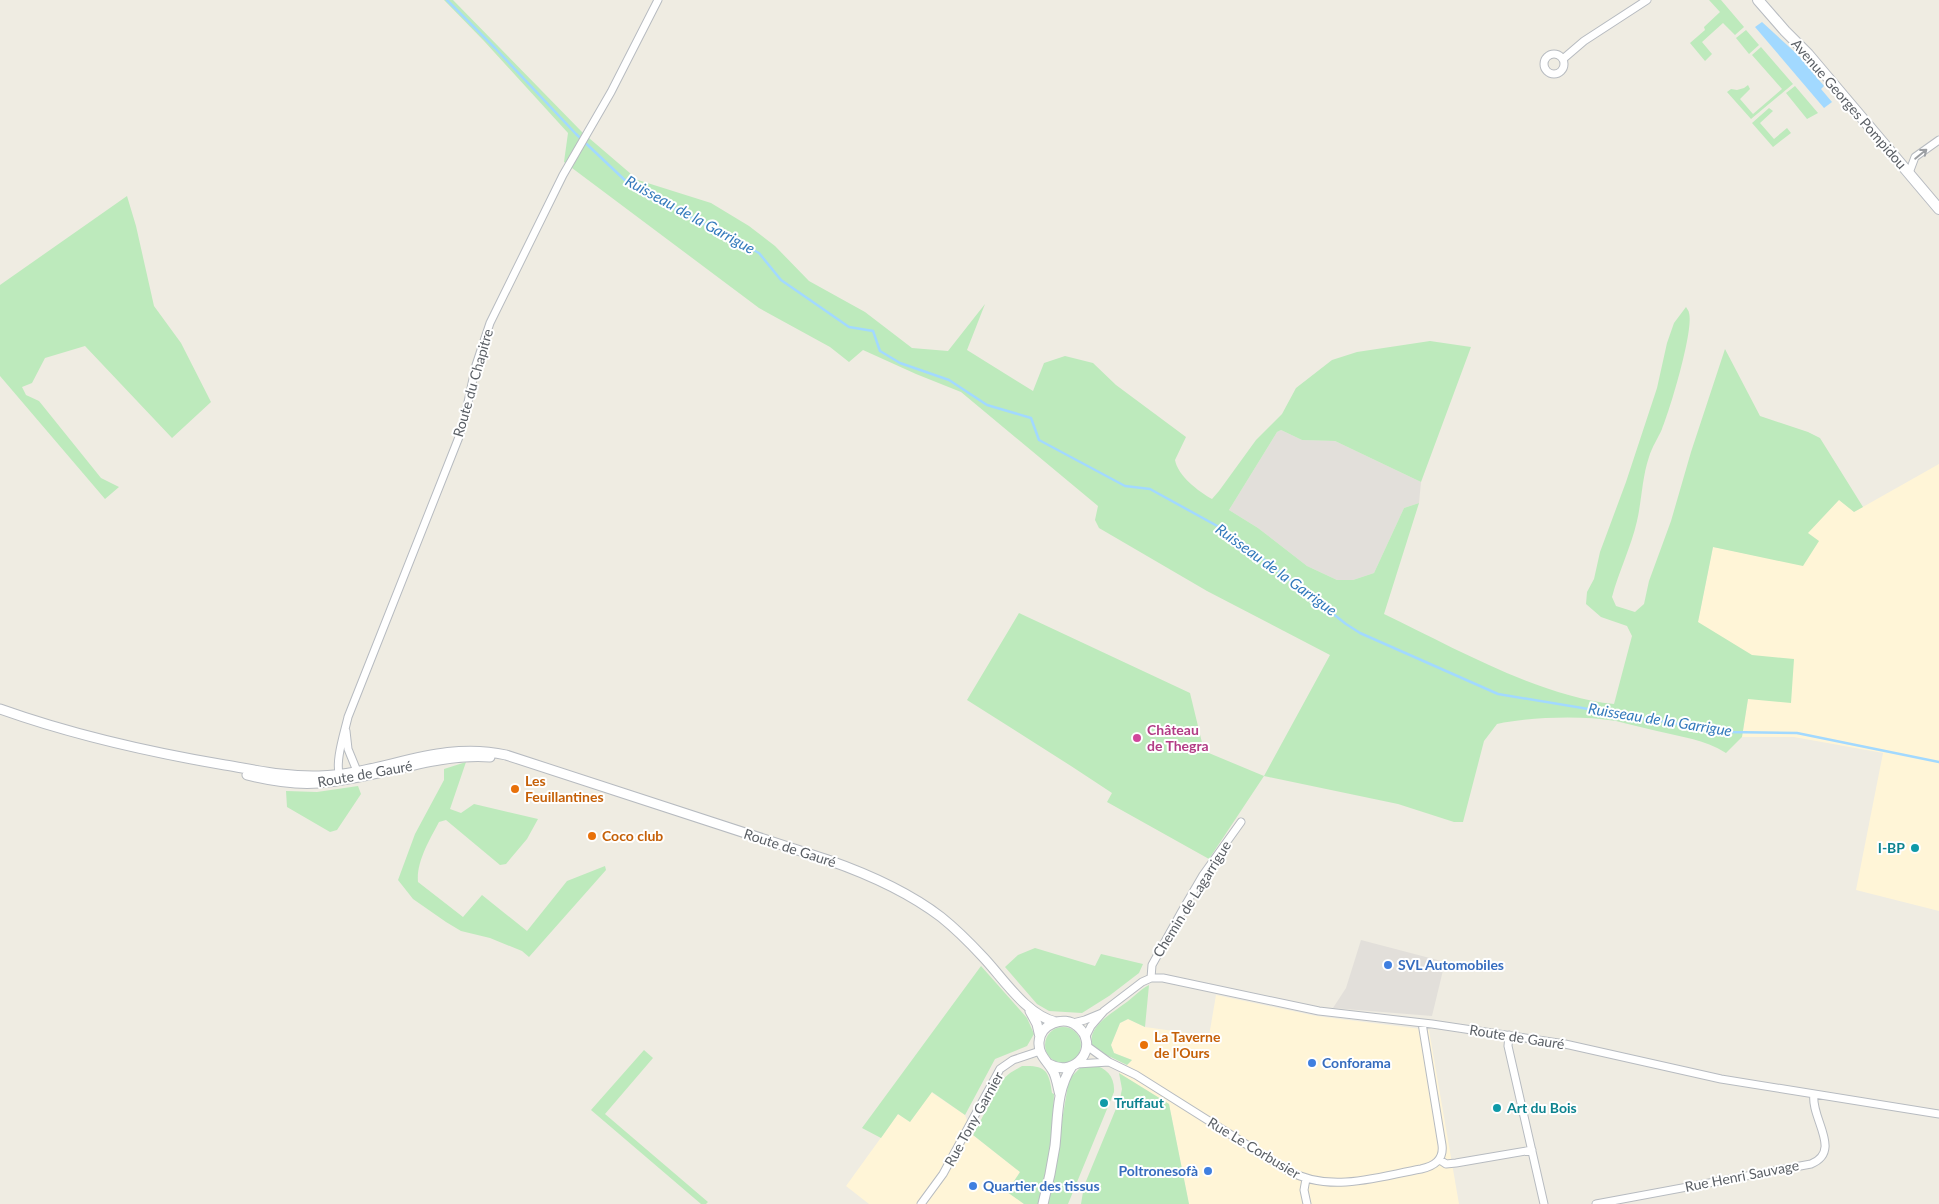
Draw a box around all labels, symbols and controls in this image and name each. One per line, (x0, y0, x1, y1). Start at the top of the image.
street label: Avenue Georges Pompidou (1788, 35, 1911, 172)
one-way arrow (1914, 149, 1927, 160)
water label: Ruisseau de la Garrigue (623, 171, 758, 257)
street label: Route du Chapitre (449, 327, 496, 439)
water label: Ruisseau de la Garrigue (1213, 519, 1341, 619)
water label: Ruisseau de la Garrigue (1587, 699, 1733, 739)
place label: Château de Thegra (1147, 721, 1209, 754)
marker: Château de Thegra (1131, 732, 1143, 744)
street label: Route de Gauré (316, 757, 414, 790)
place label: Les Feuillantines (525, 772, 604, 805)
marker: Les Feuillantines (509, 783, 521, 795)
street label: Route de Gauré (742, 825, 838, 870)
place label: Coco club (602, 827, 663, 844)
marker: Coco club (586, 830, 598, 842)
street label: Chemin de Lagarrigue (1149, 837, 1234, 960)
place label: I-BP (1878, 839, 1905, 856)
marker: I-BP (1909, 842, 1921, 854)
place label: SVL Automobiles (1398, 956, 1504, 973)
marker: SVL Automobiles (1382, 959, 1394, 971)
street label: Route de Gauré (1468, 1021, 1566, 1052)
place label: La Taverne de l'Ours (1154, 1028, 1221, 1061)
marker: La Taverne de l'Ours (1138, 1039, 1150, 1051)
place label: Conforama (1322, 1054, 1391, 1071)
marker: Conforama (1306, 1057, 1318, 1069)
street label: Rue Tony Garnier (941, 1069, 1007, 1169)
place label: Truffaut (1114, 1094, 1165, 1111)
marker: Truffaut (1098, 1097, 1110, 1109)
place label: Art du Bois (1506, 1099, 1577, 1116)
marker: Art du Bois (1491, 1102, 1503, 1114)
street label: Rue Le Corbusier (1205, 1113, 1304, 1182)
street label: Rue Henri Sauvage (1683, 1156, 1800, 1195)
place label: Poltronesofà (1118, 1162, 1198, 1179)
marker: Poltronesofà (1202, 1165, 1214, 1177)
place label: Quartier des tissus (983, 1177, 1100, 1194)
marker: Quartier des tissus (967, 1180, 979, 1192)

